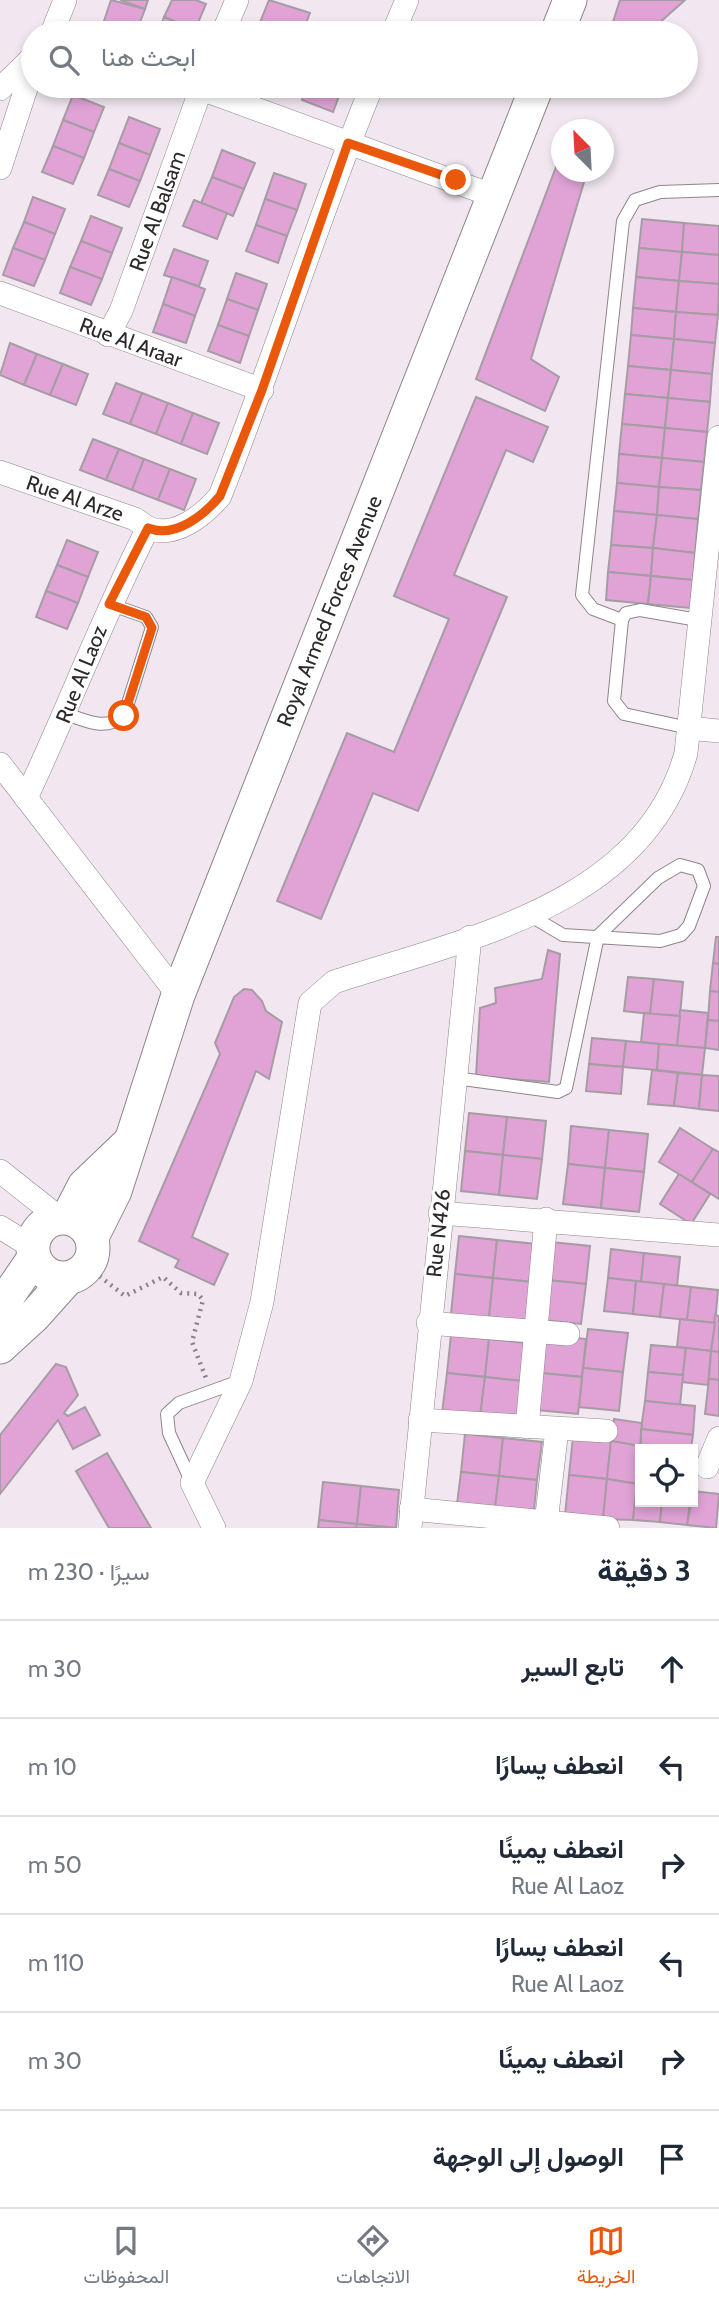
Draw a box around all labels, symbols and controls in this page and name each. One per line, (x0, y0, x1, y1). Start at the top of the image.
search box (21, 21, 698, 98)
icon: search (45, 41, 83, 79)
text: ابحث هنا (101, 41, 196, 73)
north arrow (551, 119, 614, 182)
street label: Rue Al Balsam (124, 147, 190, 275)
route end (440, 164, 471, 195)
street label: Rue Al Araar (76, 312, 186, 372)
street label: Rue Al Arze (23, 470, 127, 526)
street label: Royal Armed Forces Avenue (271, 492, 387, 730)
street label: Rue Al Laoz (50, 621, 112, 727)
route start (108, 700, 139, 731)
street label: Rue N426 (421, 1187, 455, 1278)
map controls (635, 1444, 698, 1507)
button: locate (635, 1444, 698, 1507)
text: 3 دقيقة (597, 1552, 691, 1589)
text: سيرًا · 230 m (28, 1558, 150, 1586)
icon: ahead (653, 1650, 691, 1688)
text: تابع السير (521, 1651, 624, 1683)
text: 30 m (28, 1655, 82, 1683)
icon: left (653, 1748, 691, 1786)
text: انعطف يسارًا (495, 1749, 624, 1781)
text: 10 m (28, 1753, 77, 1781)
text: انعطف يمينًا (498, 1833, 624, 1865)
icon: right (653, 1846, 691, 1884)
text: 50 m (28, 1851, 82, 1879)
text: Rue Al Laoz (511, 1872, 624, 1900)
text: انعطف يسارًا (495, 1931, 624, 1963)
icon: left (653, 1944, 691, 1982)
text: 110 m (28, 1949, 84, 1977)
text: Rue Al Laoz (511, 1970, 624, 1998)
icon: right (653, 2042, 691, 2080)
text: انعطف يمينًا (498, 2043, 624, 2075)
text: 30 m (28, 2047, 82, 2075)
icon: arrive (653, 2140, 691, 2178)
text: الوصول إلى الوجهة (433, 2141, 624, 2173)
tab: المحفوظات (84, 2222, 169, 2293)
tab: الاتجاهات (336, 2222, 410, 2293)
tab: الخريطة (577, 2222, 636, 2293)

